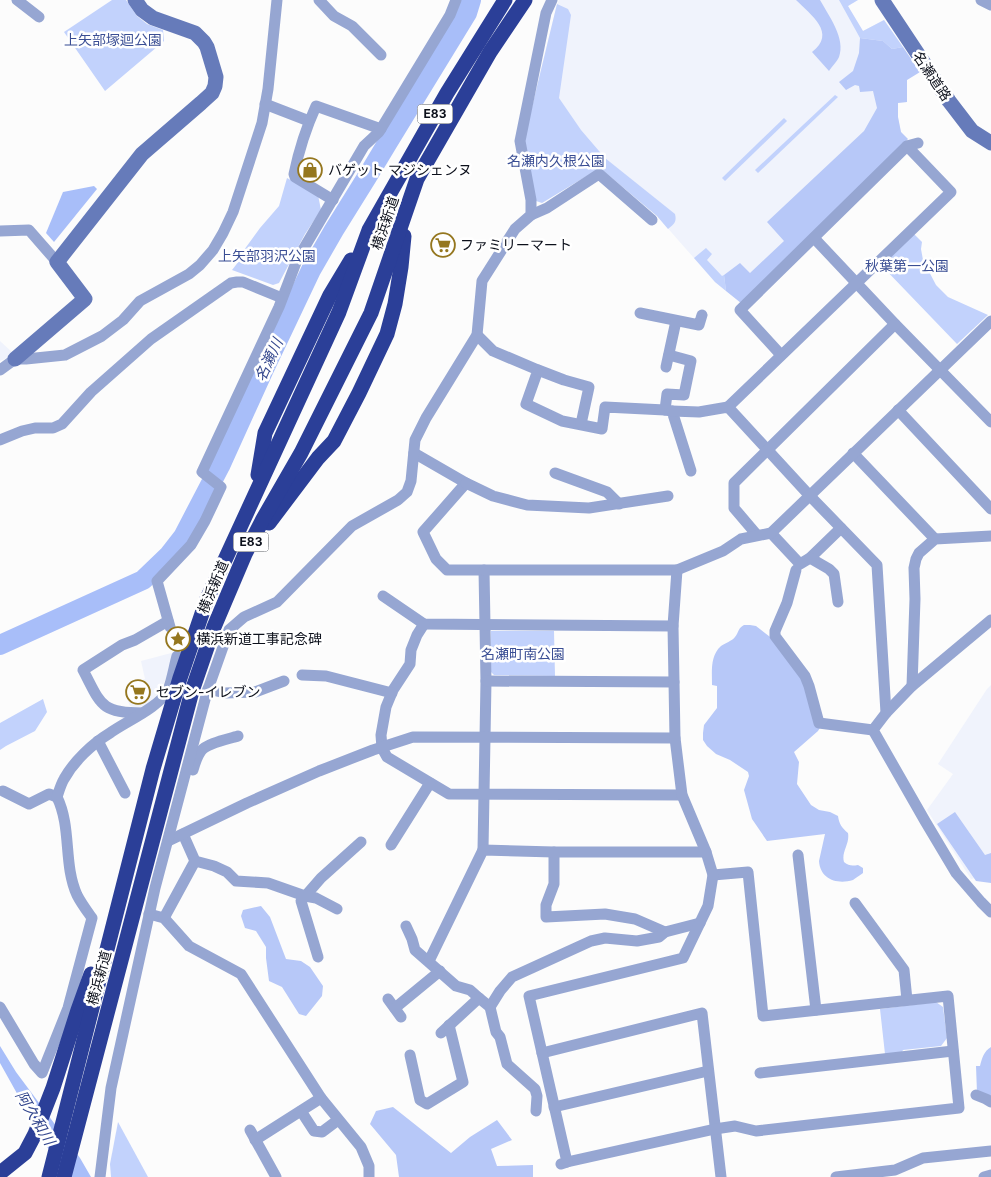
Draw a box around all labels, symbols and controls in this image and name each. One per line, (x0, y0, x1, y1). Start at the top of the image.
park label: 上矢部塚迴公園 (64, 31, 162, 48)
street label: 名瀬道路 (910, 48, 955, 104)
road number: E83 (418, 105, 452, 124)
park label: 名瀬内久根公園 (507, 152, 605, 169)
shop icon: バゲット マジシェンヌ (297, 157, 323, 183)
place label: バゲット マジシェンヌ (328, 161, 472, 178)
street label: 横浜新道 (367, 194, 402, 252)
supermarket icon: ファミリーマート (430, 232, 456, 258)
place label: ファミリーマート (460, 236, 572, 253)
park label: 上矢部羽沢公園 (218, 247, 316, 264)
park label: 秋葉第一公園 (865, 257, 949, 274)
water label: 名瀬川 (250, 334, 288, 384)
road number: E83 (234, 532, 268, 552)
street label: 横浜新道 (194, 558, 231, 616)
place icon: 横浜新道工事記念碑 (165, 626, 191, 652)
place label: 横浜新道工事記念碑 (196, 630, 322, 647)
park label: 名瀬町南公園 (481, 645, 565, 662)
supermarket icon: セブン-イレブン (125, 679, 151, 705)
place label: セブン-イレブン (156, 683, 260, 700)
street label: 横浜新道 (83, 949, 114, 1007)
water label: 阿久和川 (12, 1087, 60, 1150)

